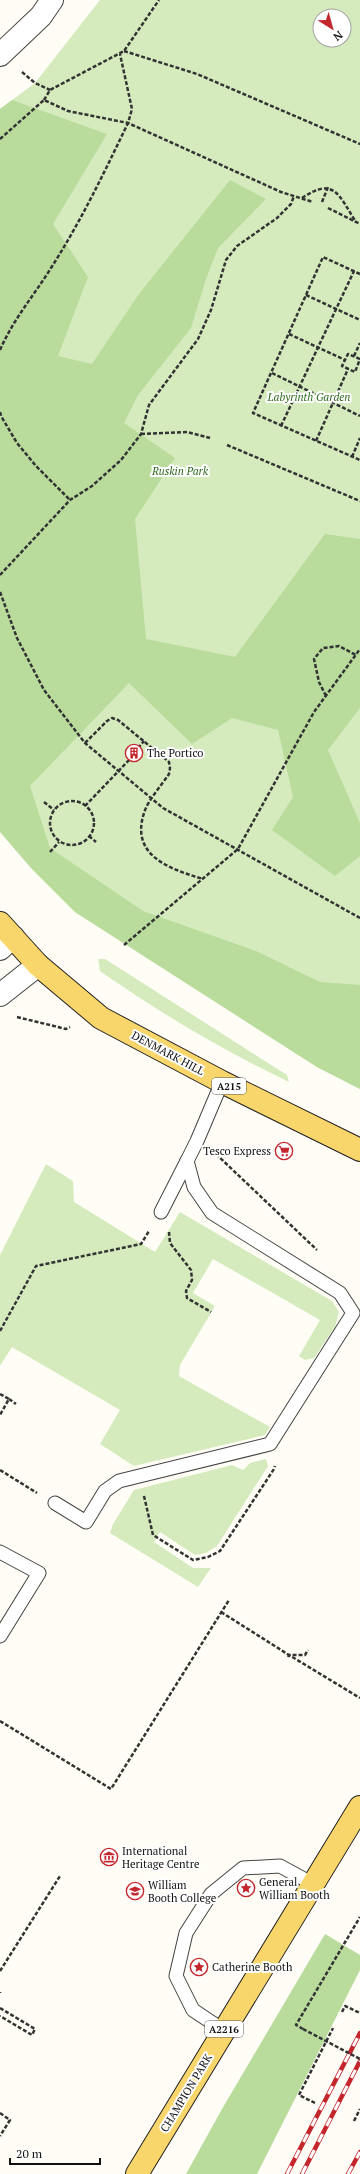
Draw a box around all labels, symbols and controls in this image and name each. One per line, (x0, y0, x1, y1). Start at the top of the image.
north arrow (312, 8, 352, 48)
text: N (330, 28, 346, 44)
park label: Labyrinth Garden (267, 390, 350, 404)
park label: Ruskin Park (151, 464, 209, 478)
building icon: The Portico (124, 743, 144, 763)
place label: The Portico (147, 746, 203, 760)
street label: DENMARK HILL (129, 1028, 207, 1078)
road number: A215 (212, 1078, 246, 1094)
supermarket icon: Tesco Express (274, 1141, 294, 1161)
place label: Tesco Express (203, 1144, 271, 1158)
place label: International Heritage Centre (122, 1844, 200, 1871)
museum icon: International Heritage Centre (99, 1847, 119, 1867)
place label: General William Booth (259, 1875, 330, 1902)
place label: William Booth College (148, 1878, 217, 1905)
place icon: General William Booth (236, 1878, 256, 1898)
school or university icon: William Booth College (125, 1881, 145, 1901)
place icon: Catherine Booth (189, 1957, 209, 1977)
place label: Catherine Booth (212, 1960, 293, 1974)
road number: A2216 (205, 2021, 243, 2037)
street label: CHAMPION PARK (157, 2051, 215, 2135)
scale bar (10, 2140, 100, 2166)
text: 20 m (16, 2146, 43, 2161)

